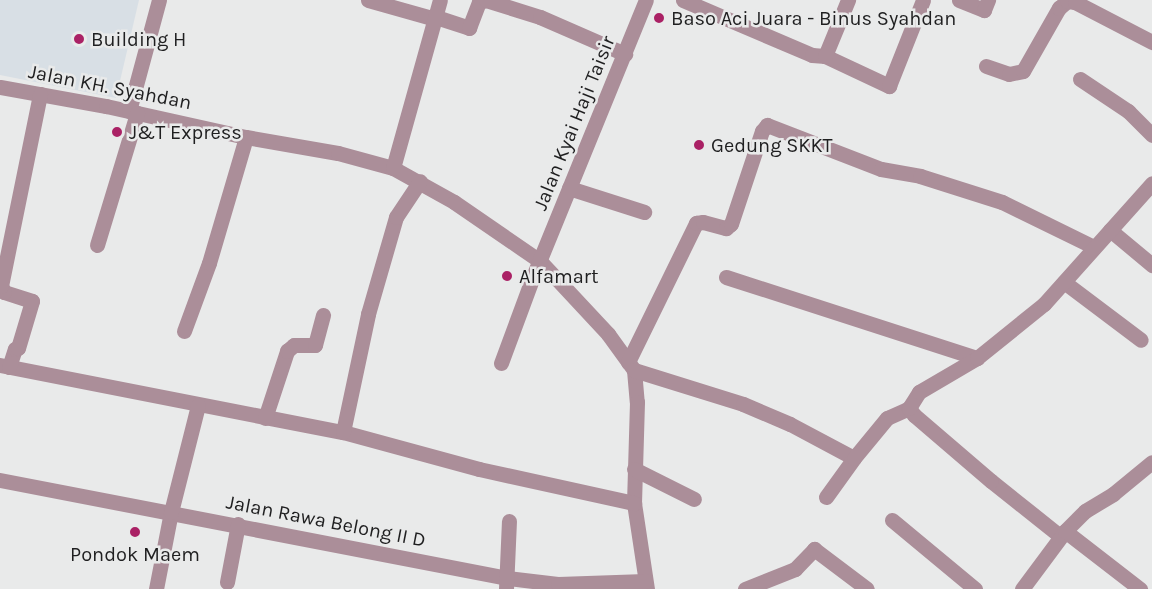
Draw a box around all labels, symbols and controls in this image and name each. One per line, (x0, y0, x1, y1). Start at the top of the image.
place label: Baso Aci Juara - Binus Syahdan (671, 6, 956, 30)
marker: Baso Aci Juara - Binus Syahdan (652, 11, 666, 25)
place label: Building H (91, 27, 186, 51)
marker: Building H (72, 32, 86, 46)
street label: Jalan Kyai Haji Taisir (528, 32, 620, 214)
street label: Jalan KH. Syahdan (26, 59, 194, 115)
place label: J&T Express (129, 120, 242, 144)
marker: J&T Express (110, 125, 124, 139)
place label: Gedung SKKT (711, 133, 833, 157)
marker: Gedung SKKT (692, 138, 706, 152)
place label: Alfamart (519, 264, 598, 288)
marker: Alfamart (500, 269, 514, 283)
street label: Jalan Rawa Belong II D (224, 490, 428, 552)
marker: Pondok Maem (128, 525, 142, 539)
place label: Pondok Maem (70, 542, 200, 566)

